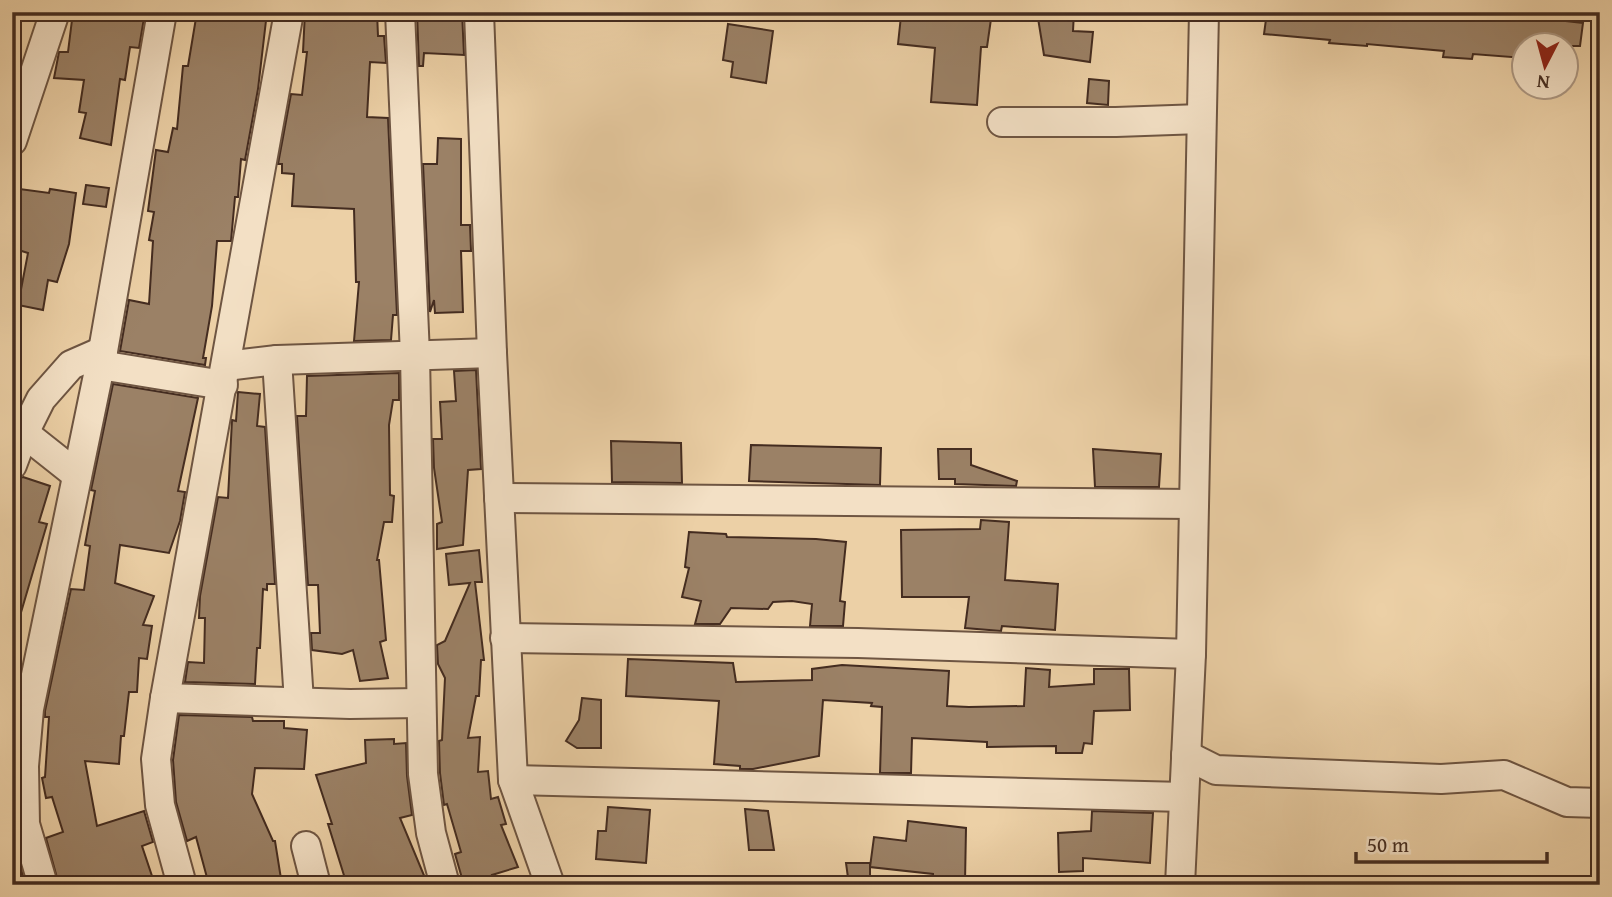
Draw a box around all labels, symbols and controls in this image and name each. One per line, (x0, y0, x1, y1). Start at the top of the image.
north arrow (1510, 32, 1580, 102)
text: N (1535, 68, 1551, 97)
scale bar (1356, 820, 1547, 864)
text: 50 m (1367, 829, 1409, 860)

